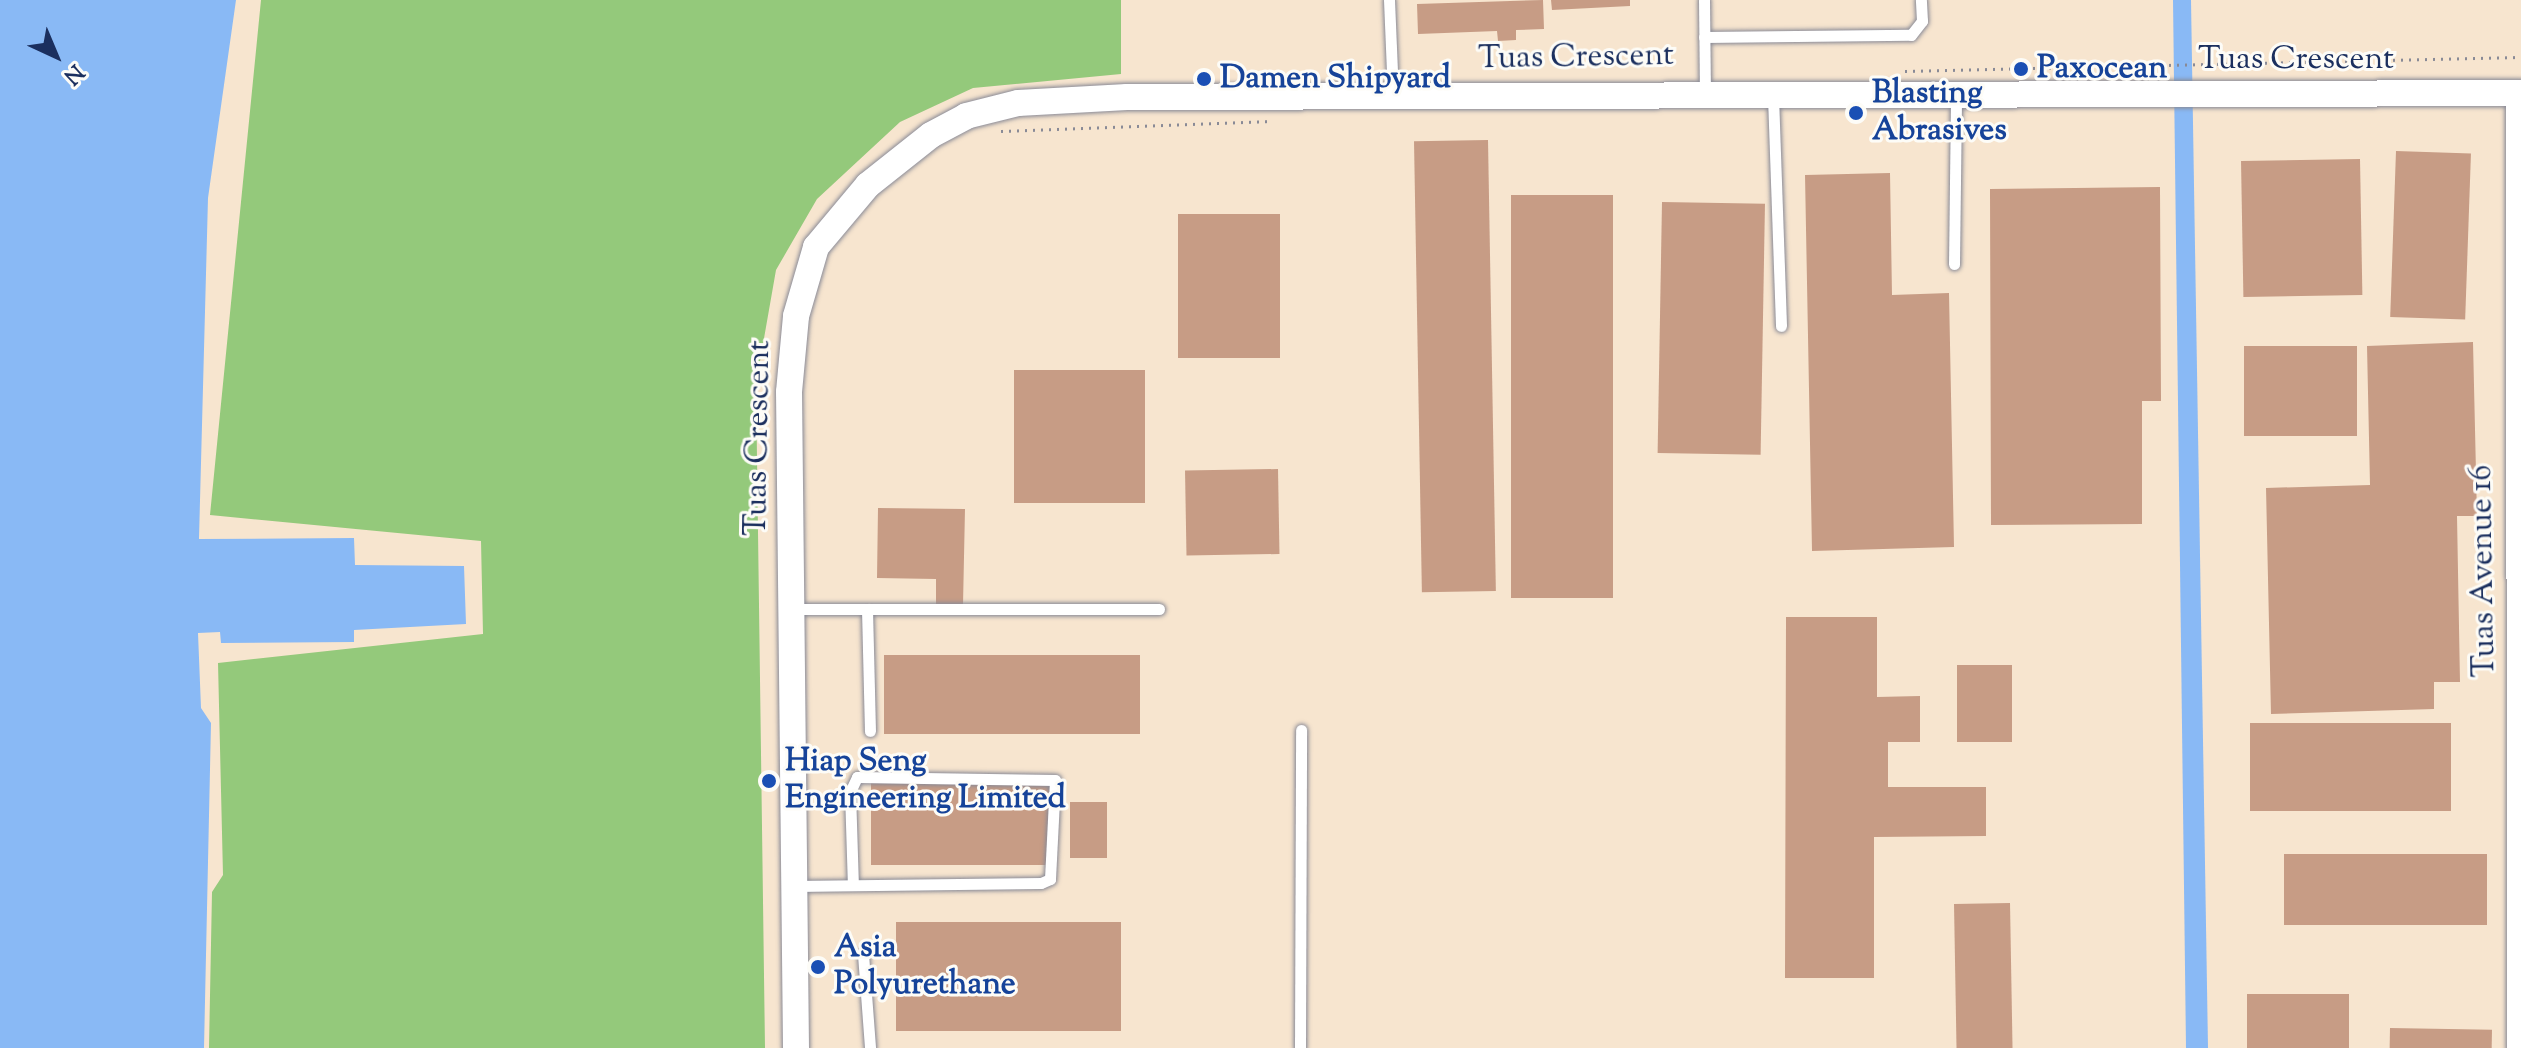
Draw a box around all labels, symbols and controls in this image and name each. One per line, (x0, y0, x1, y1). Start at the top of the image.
north arrow (16, 16, 96, 96)
street label: Tuas Crescent (1478, 37, 1674, 79)
street label: Tuas Crescent (2198, 41, 2394, 79)
place label: Paxocean (2037, 50, 2167, 88)
text: N (55, 56, 90, 91)
place label: Damen Shipyard (1220, 60, 1451, 98)
marker: Paxocean (2012, 60, 2030, 78)
marker: Damen Shipyard (1195, 70, 1213, 88)
place label: Blasting Abrasives (1872, 76, 2007, 151)
marker: Blasting Abrasives (1847, 104, 1865, 122)
street label: Tuas Crescent (738, 340, 780, 536)
street label: Tuas Avenue 16 (2463, 464, 2505, 678)
place label: Hiap Seng Engineering Limited (785, 744, 1066, 819)
marker: Hiap Seng Engineering Limited (760, 772, 778, 790)
place label: Asia Polyurethane (834, 930, 1016, 1005)
marker: Asia Polyurethane (809, 958, 827, 976)

